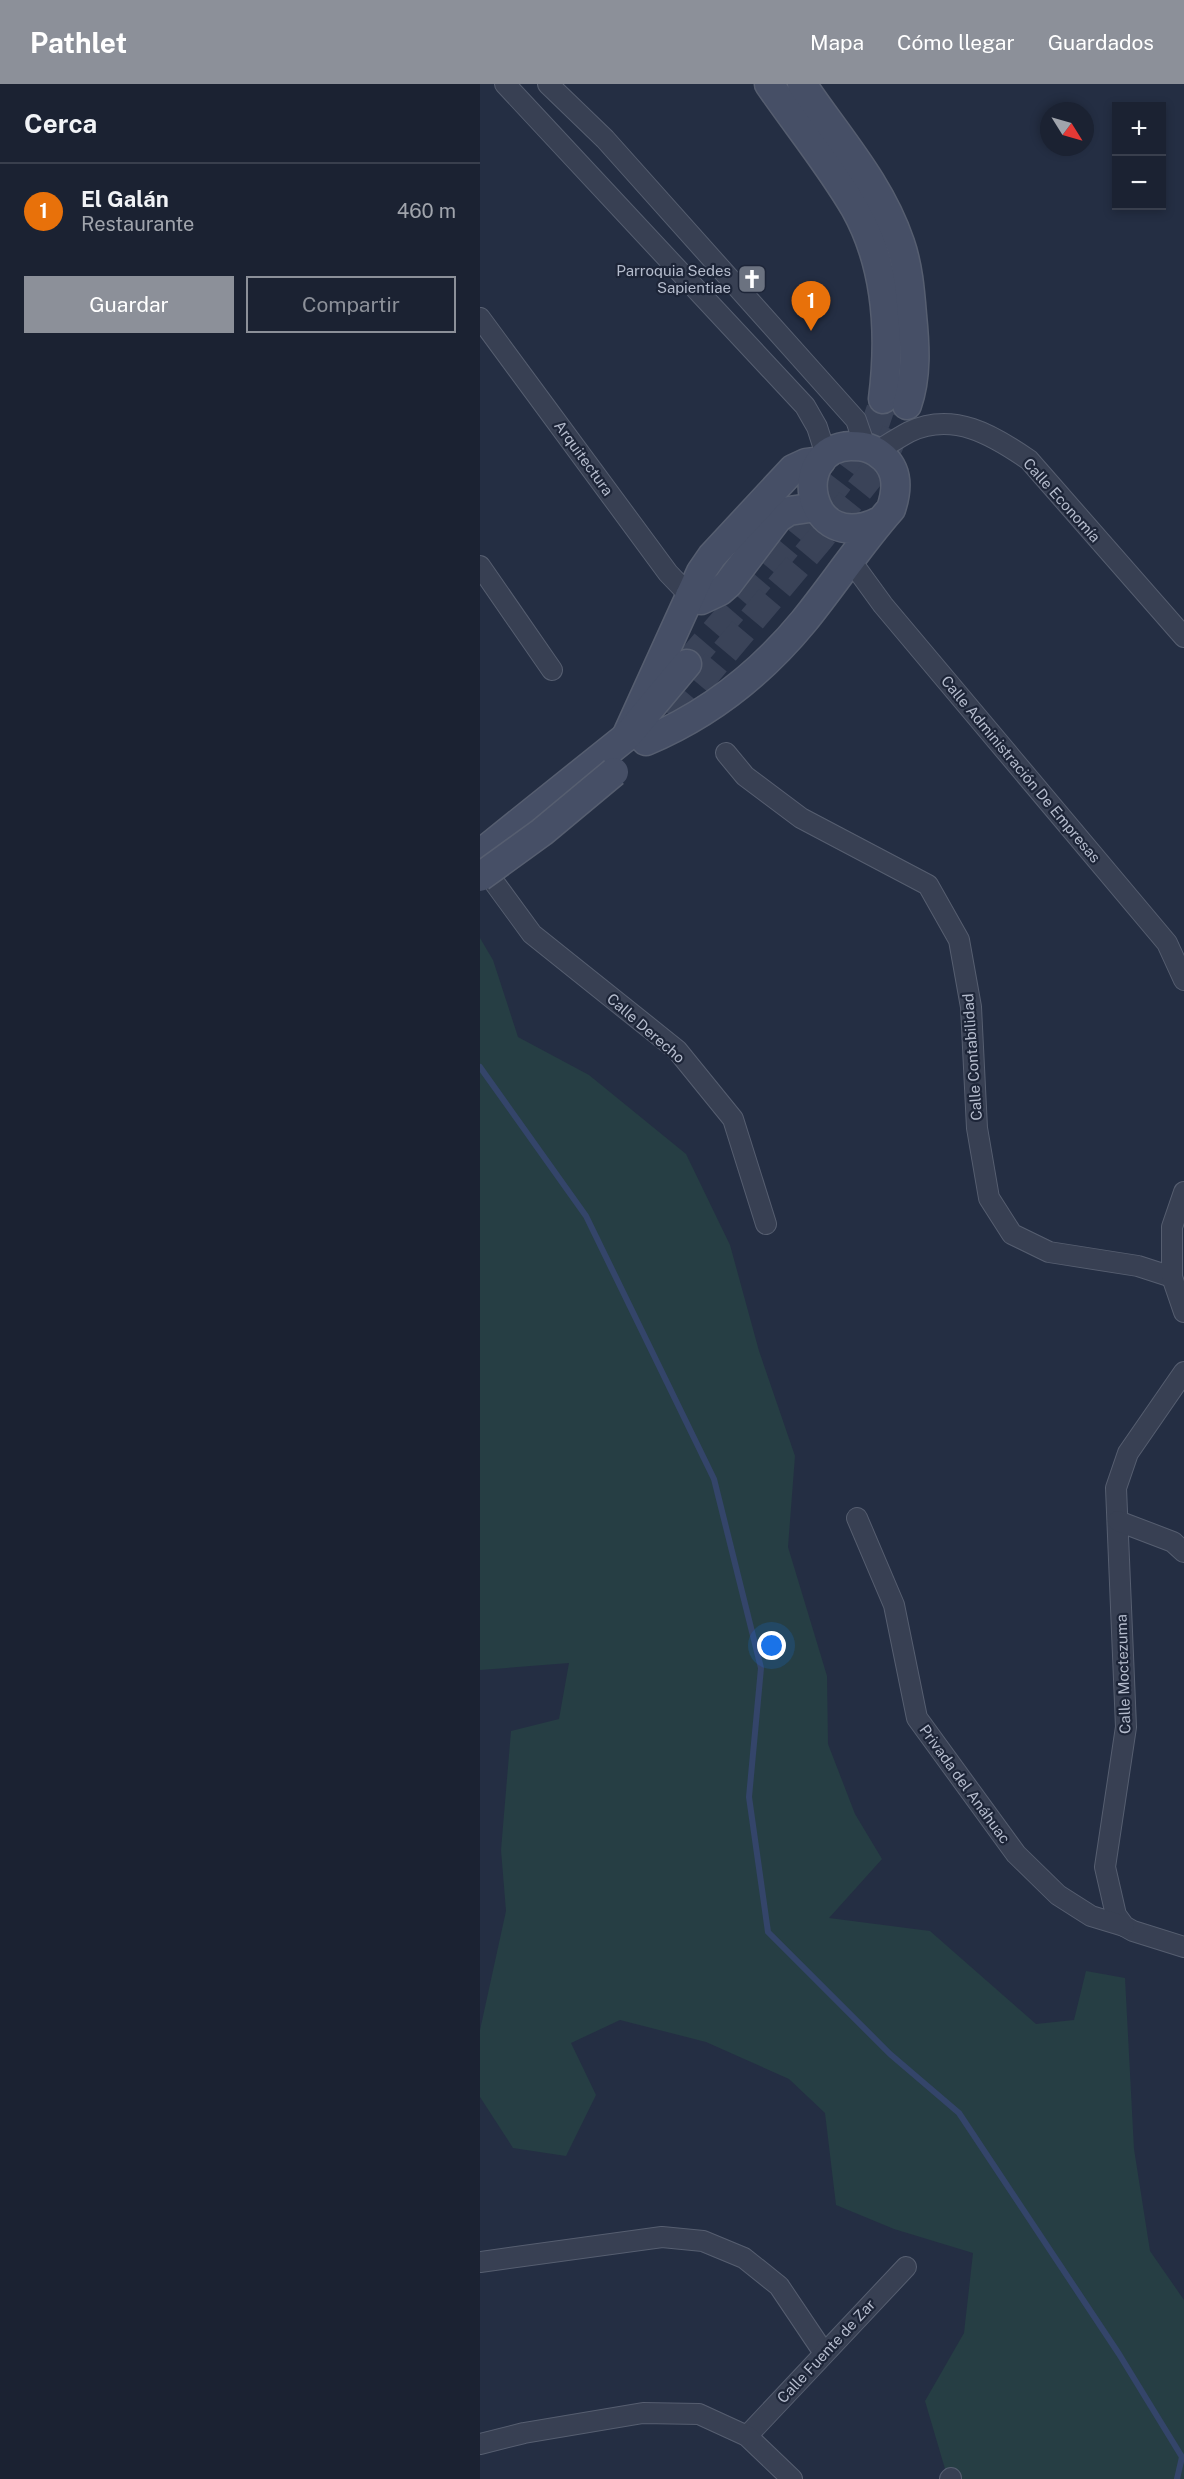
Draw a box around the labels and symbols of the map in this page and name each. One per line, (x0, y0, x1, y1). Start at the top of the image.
north arrow (1040, 102, 1094, 156)
place label: Parroquia Sedes Sapientiae (616, 262, 731, 296)
church icon: Parroquia Sedes Sapientiae (736, 263, 768, 295)
pin: 1 (792, 282, 830, 331)
street label: Arquitectura (551, 417, 617, 499)
street label: Calle Economía (1020, 455, 1104, 545)
street label: Calle Administración De Empresas (938, 672, 1104, 866)
street label: Calle Derecho (604, 990, 688, 1066)
street label: Calle Contabilidad (959, 993, 985, 1121)
street label: Calle Moctezuma (1112, 1614, 1134, 1734)
your location (757, 1631, 786, 1660)
street label: Privada del Anáhuac (916, 1721, 1014, 1847)
street label: Calle Fuente de Zar (774, 2296, 879, 2406)

